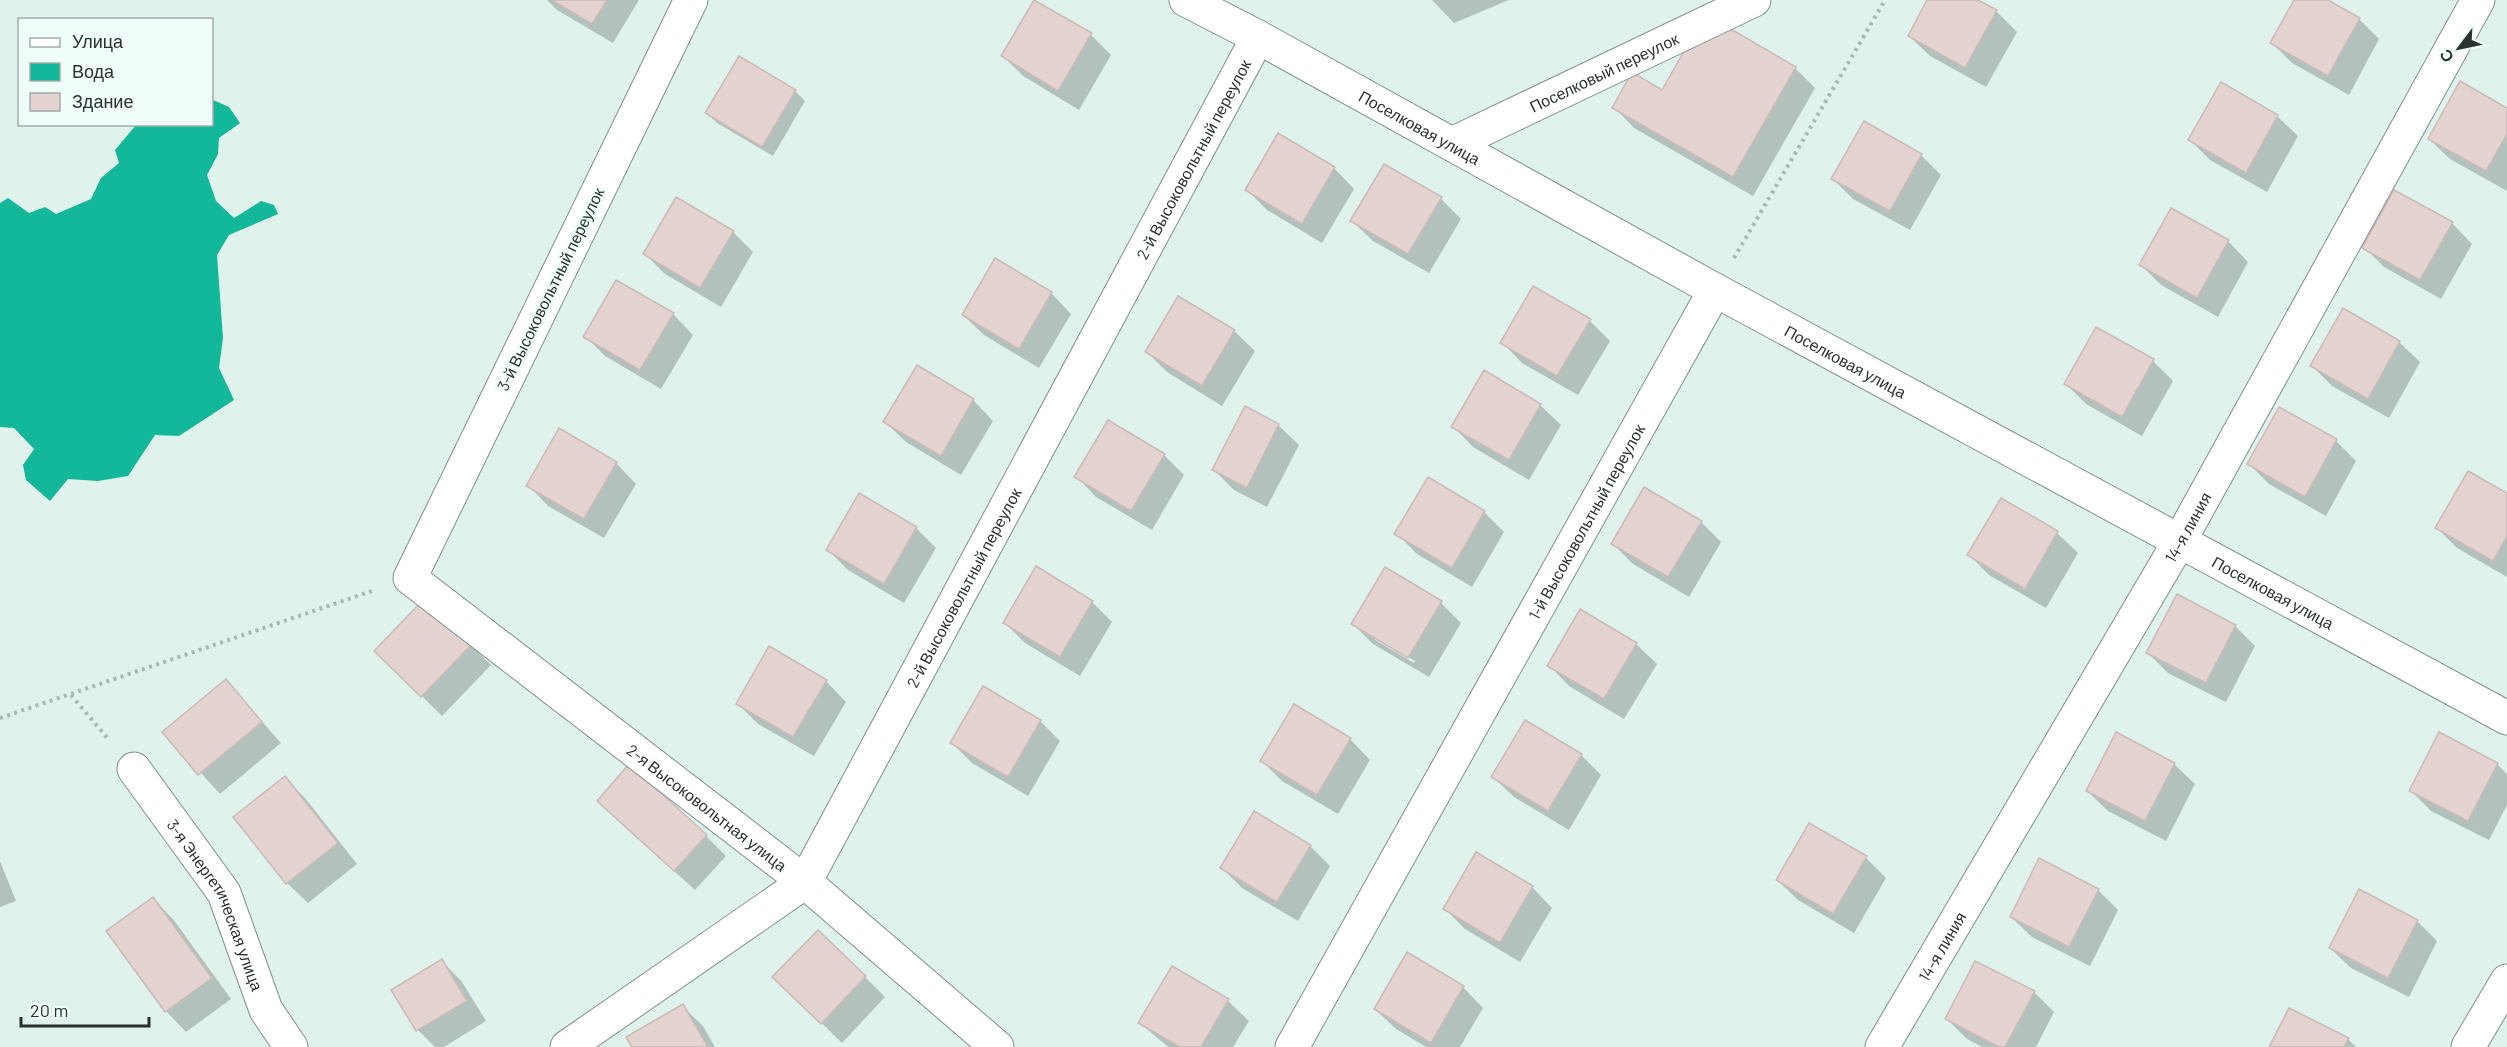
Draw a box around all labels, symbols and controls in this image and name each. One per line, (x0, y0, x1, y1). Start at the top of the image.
legend (18, 18, 213, 126)
north arrow (2429, 18, 2489, 78)
street label: Поселковый переулок (1526, 28, 1682, 115)
text: Улица (72, 30, 124, 52)
text: С (2435, 46, 2457, 66)
street label: 2-й Высоковольтный переулок (1131, 55, 1254, 262)
text: Вода (72, 60, 115, 82)
street label: Поселковая улица (1356, 86, 1484, 168)
text: Здание (72, 90, 133, 112)
street label: 3-й Высоковольтный переулок (493, 184, 608, 394)
street label: Поселковая улица (1782, 320, 1910, 401)
street label: 1-й Высоковольтный переулок (1524, 420, 1648, 623)
street label: 2-й Высоковольтный переулок (902, 483, 1025, 690)
street label: 14-я линия (2160, 489, 2214, 565)
street label: Поселковая улица (2209, 551, 2338, 632)
street label: 2-я Высоковольтная улица (624, 739, 791, 874)
street label: 3-я Энергетическая улица (164, 815, 268, 993)
street label: 14-я линия (1914, 908, 1969, 984)
scale bar (21, 990, 148, 1028)
text: 20 m (30, 999, 68, 1021)

